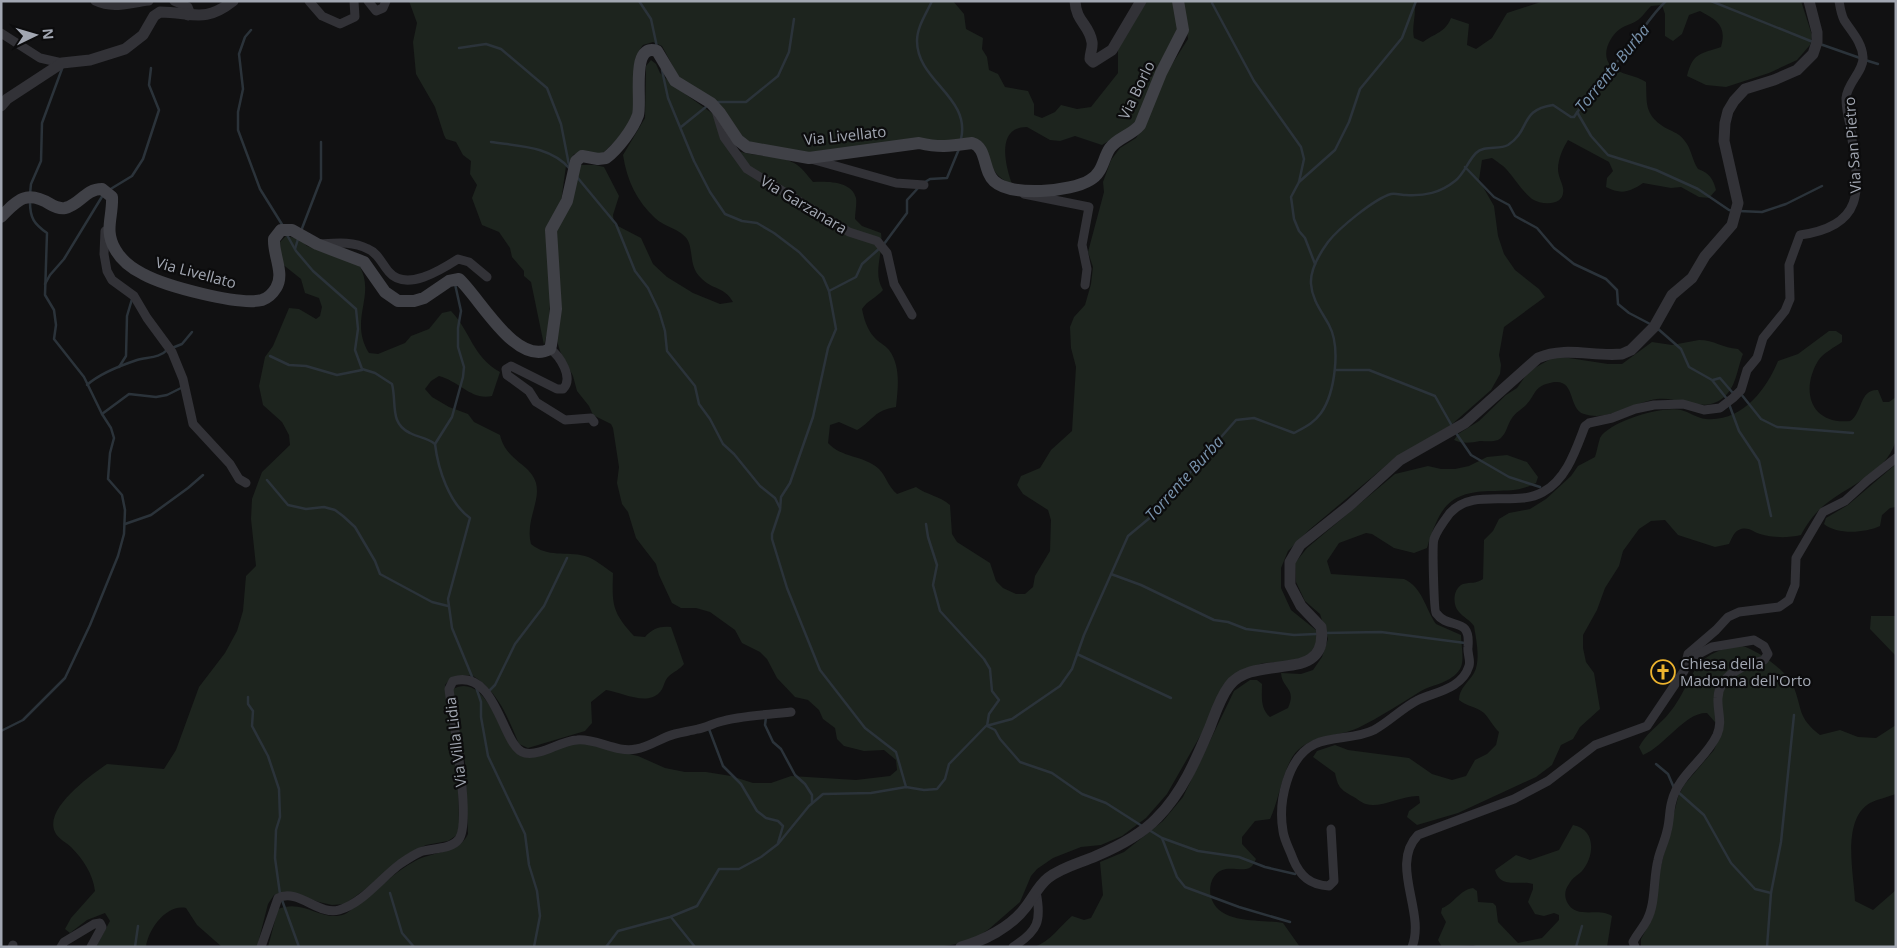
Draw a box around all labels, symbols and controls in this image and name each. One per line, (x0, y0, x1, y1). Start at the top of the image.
north arrow (10, 10, 60, 60)
water label: Torrente Burba (1570, 19, 1654, 117)
text: N (38, 27, 58, 40)
street label: Via Borlo (1113, 57, 1159, 123)
street label: Via San Pietro (1839, 96, 1865, 194)
street label: Via Livellato (803, 121, 887, 149)
street label: Via Garzanara (757, 170, 851, 238)
street label: Via Livellato (153, 252, 239, 292)
water label: Torrente Burba (1140, 431, 1228, 525)
place label: Chiesa della Madonna dell'Orto (1680, 653, 1811, 690)
church icon: Chiesa della Madonna dell'Orto (1650, 659, 1676, 685)
street label: Via Villa Lidia (440, 696, 470, 788)

